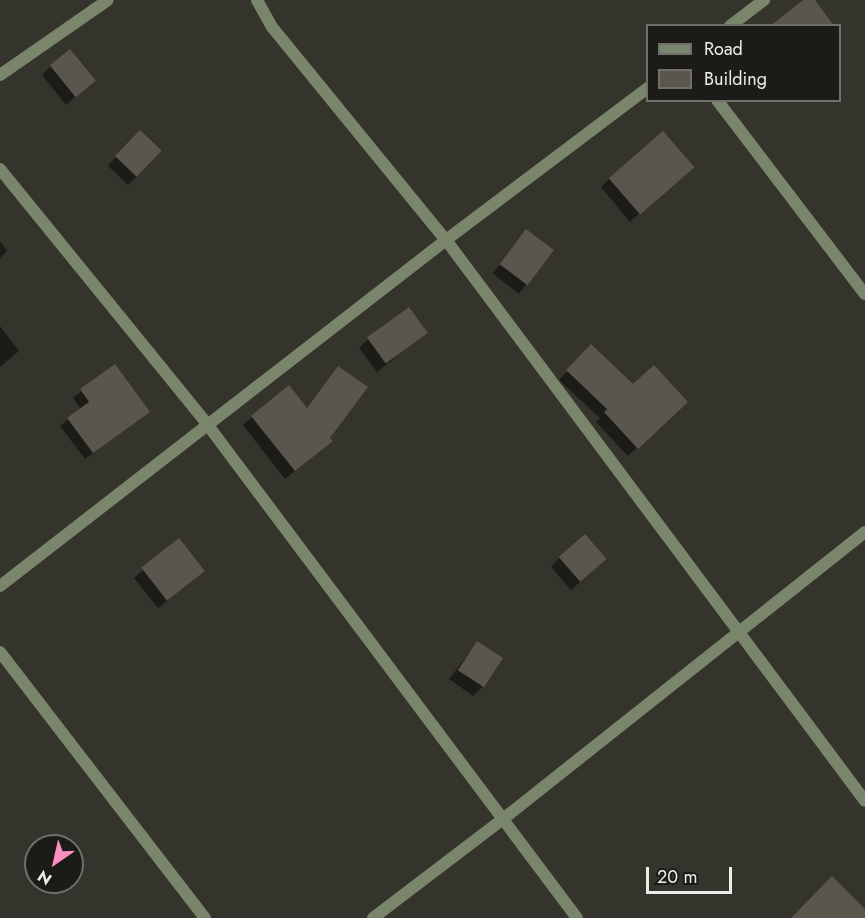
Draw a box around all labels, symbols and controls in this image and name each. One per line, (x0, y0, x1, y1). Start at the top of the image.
legend (646, 24, 841, 102)
text: Road (704, 36, 743, 62)
text: Building (704, 66, 767, 92)
north arrow (24, 834, 84, 894)
scale bar (649, 855, 734, 893)
text: 20 m (657, 864, 697, 890)
text: N (33, 865, 56, 891)

